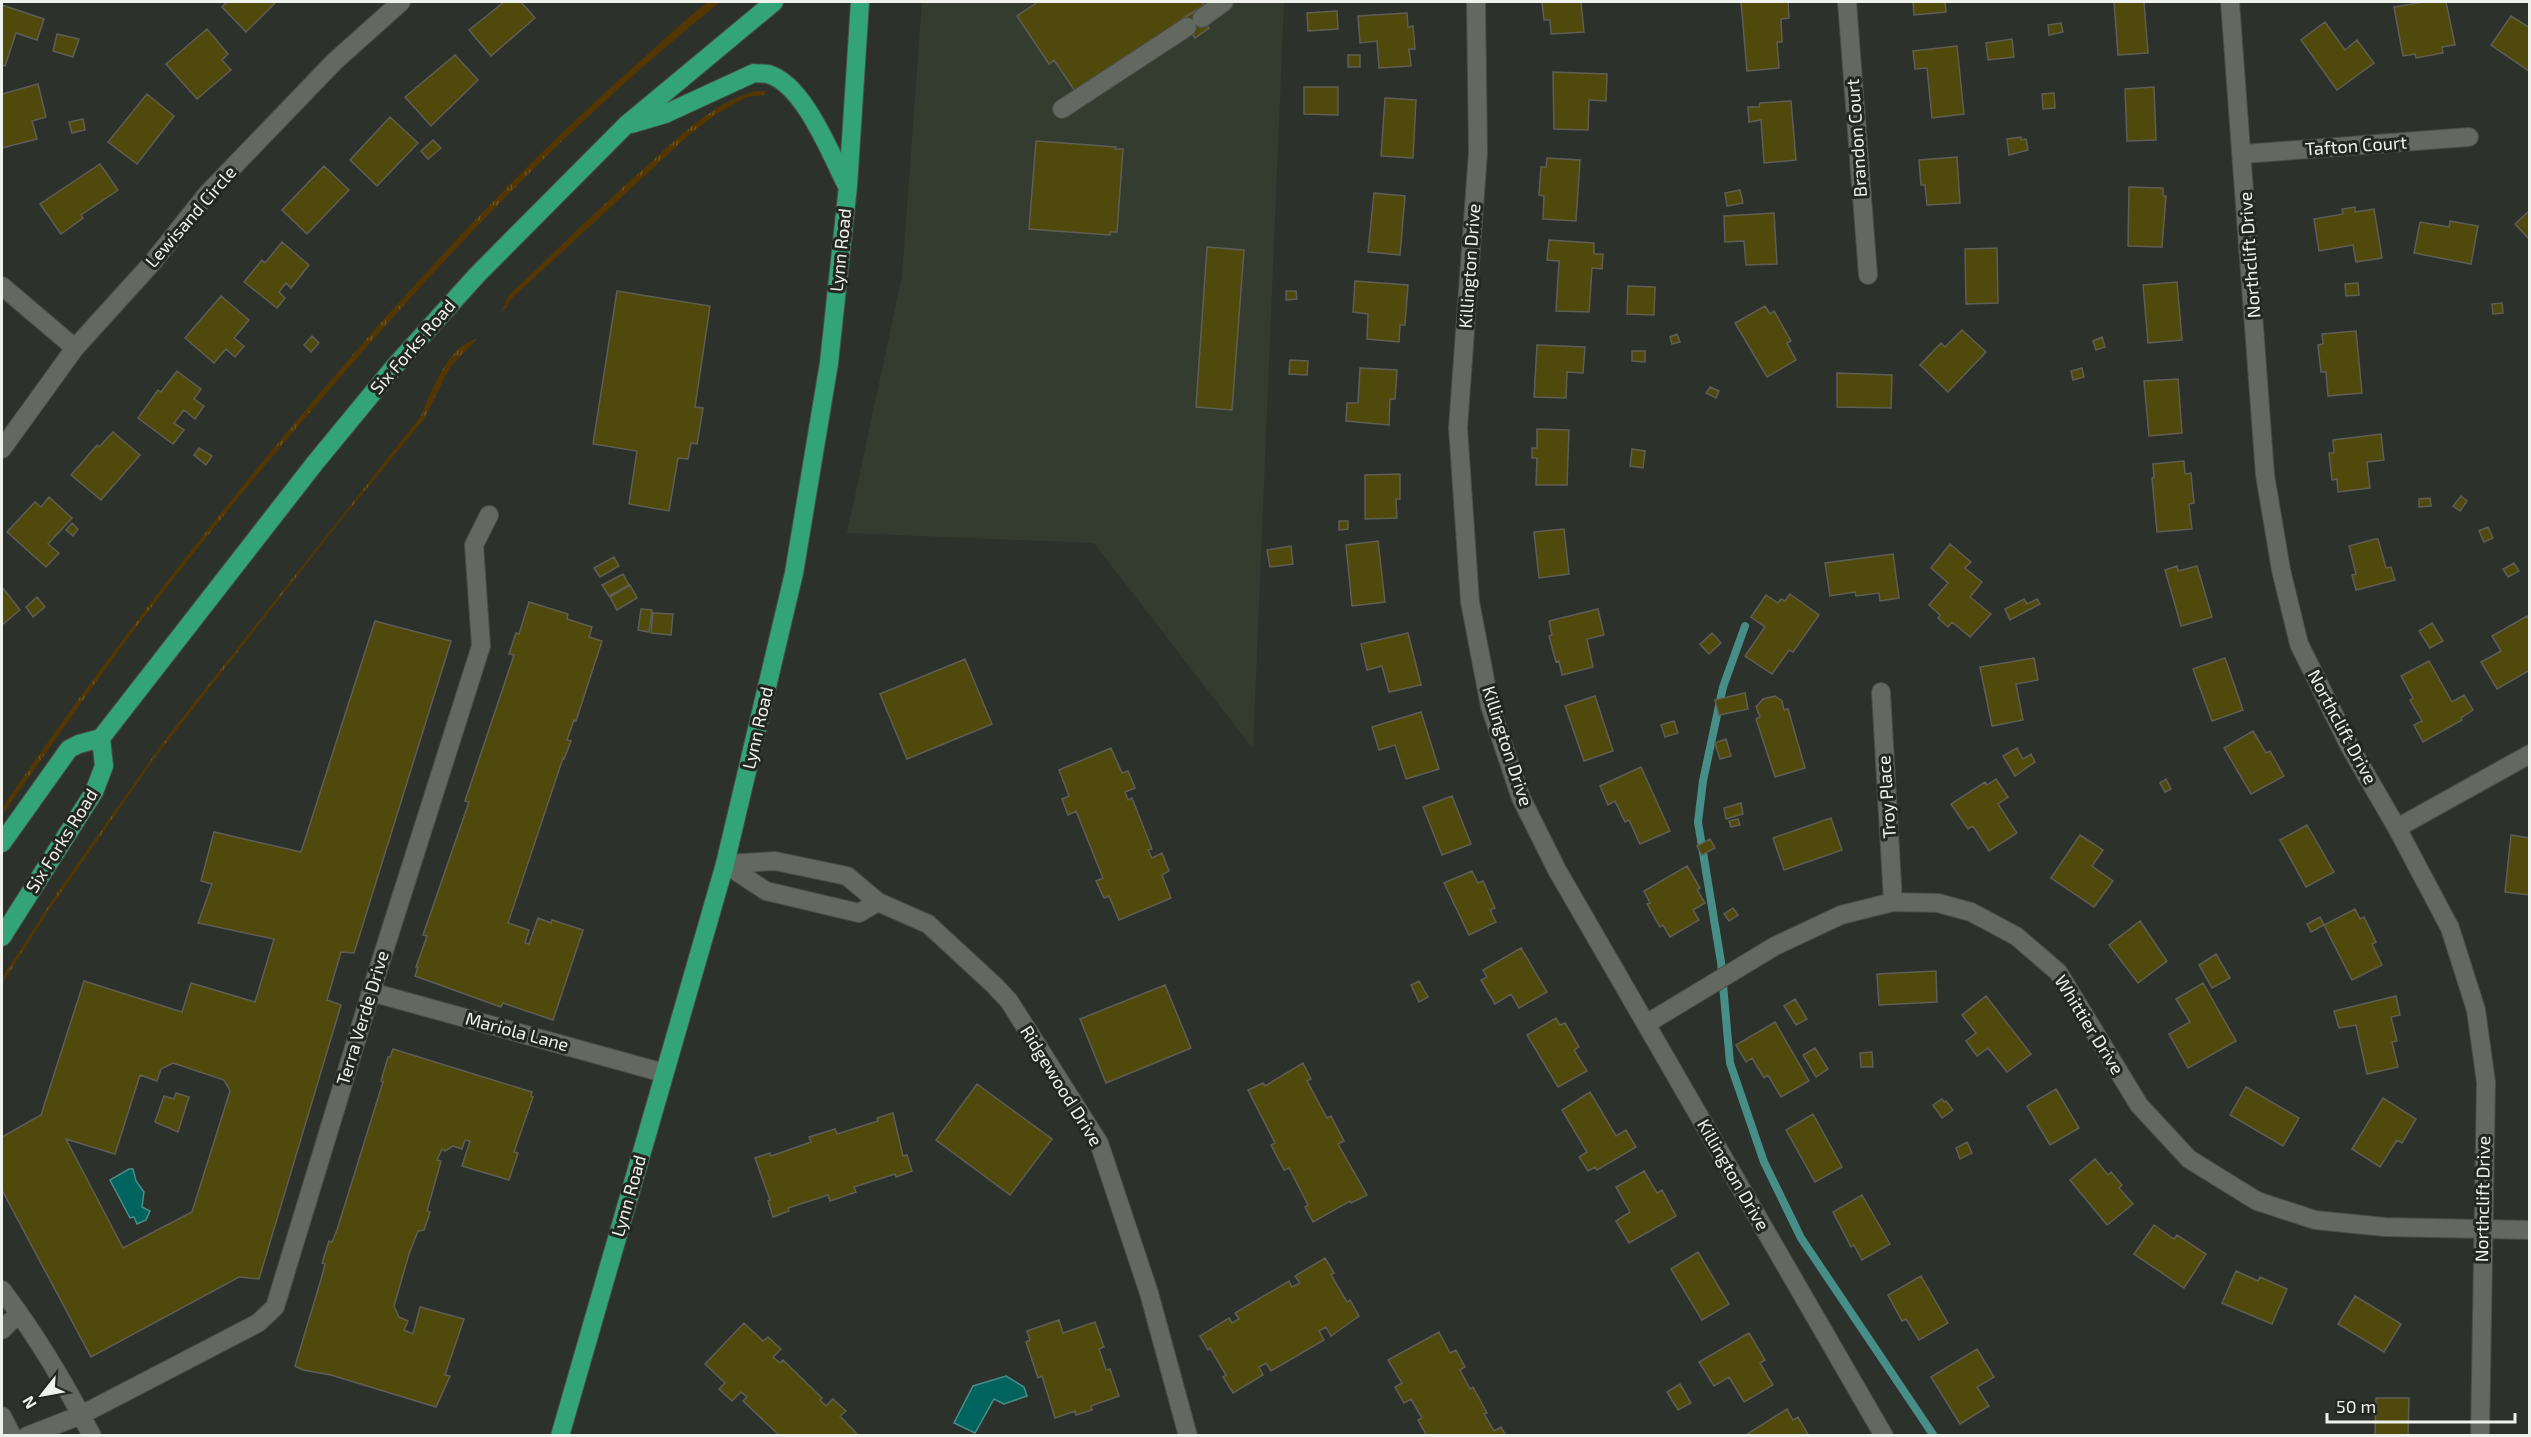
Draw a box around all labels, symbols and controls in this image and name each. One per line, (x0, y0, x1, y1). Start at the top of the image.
street label: Brandon Court (1841, 78, 1871, 198)
street label: Tafton Court (2304, 130, 2408, 160)
street label: Lewisand Circle (140, 161, 240, 272)
street label: Northclift Drive (2234, 191, 2264, 319)
street label: Killington Drive (1454, 203, 1484, 329)
street label: Lynn Road (825, 207, 855, 293)
street label: Six Forks Road (365, 294, 459, 398)
street label: Northclift Drive (2303, 666, 2382, 788)
street label: Killington Drive (1478, 683, 1538, 809)
street label: Lynn Road (737, 684, 777, 771)
street label: Troy Place (1872, 755, 1900, 839)
street label: Six Forks Road (20, 784, 102, 897)
street label: Terra Verde Drive (331, 948, 393, 1088)
street label: Whittier Drive (2050, 971, 2129, 1078)
street label: Mariola Lane (463, 1007, 571, 1055)
street label: Ridgewood Drive (1016, 1021, 1108, 1150)
street label: Killington Drive (1693, 1115, 1775, 1234)
street label: Northclift Drive (2470, 1136, 2494, 1262)
street label: Lynn Road (606, 1152, 650, 1239)
north arrow (12, 1365, 72, 1425)
scale bar (2327, 1386, 2514, 1424)
text: N (18, 1393, 40, 1413)
text: 50 m (2336, 1395, 2376, 1417)

